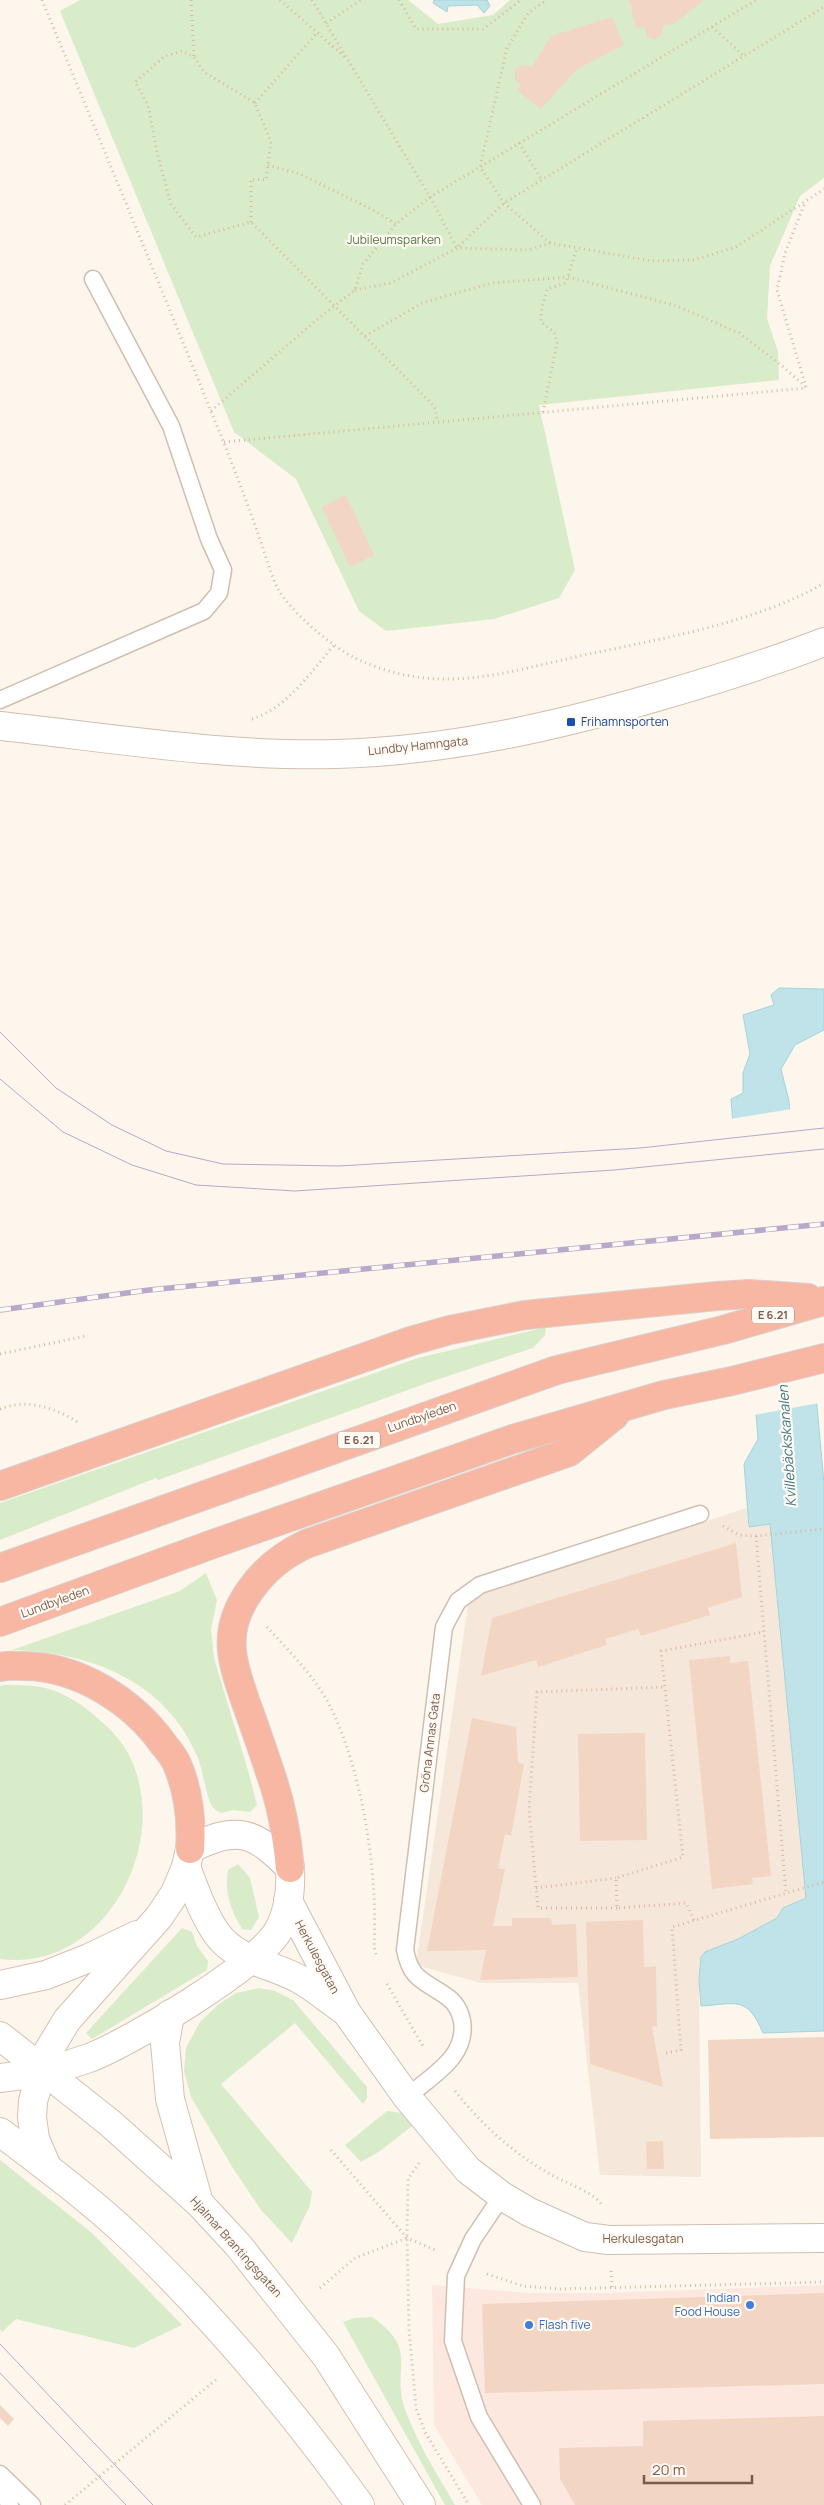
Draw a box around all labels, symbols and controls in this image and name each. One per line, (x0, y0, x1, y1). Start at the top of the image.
park label: Jubileumsparken (347, 231, 441, 248)
place label: Frihamnsporten (581, 713, 669, 730)
marker: Frihamnsporten (565, 716, 577, 728)
street label: Lundby Hamngata (367, 732, 469, 759)
road number: E 6.21 (752, 1306, 794, 1324)
water label: Kvillebäckskanalen (773, 1384, 800, 1507)
street label: Lundbyleden (385, 1397, 458, 1436)
road number: E 6.21 (338, 1432, 380, 1448)
street label: Lundbyleden (18, 1581, 91, 1622)
street label: Gröna Annas Gata (415, 1692, 444, 1793)
street label: Herkulesgatan (291, 1917, 344, 1997)
street label: Hjalmar Brantingsgatan (187, 2193, 286, 2301)
street label: Herkulesgatan (602, 2230, 684, 2247)
place label: Indian Food House (675, 2289, 740, 2320)
marker: Indian Food House (744, 2299, 756, 2311)
place label: Flash five (539, 2316, 590, 2333)
marker: Flash five (523, 2319, 535, 2331)
scale bar (644, 2452, 752, 2484)
text: 20 m (652, 2459, 685, 2480)

